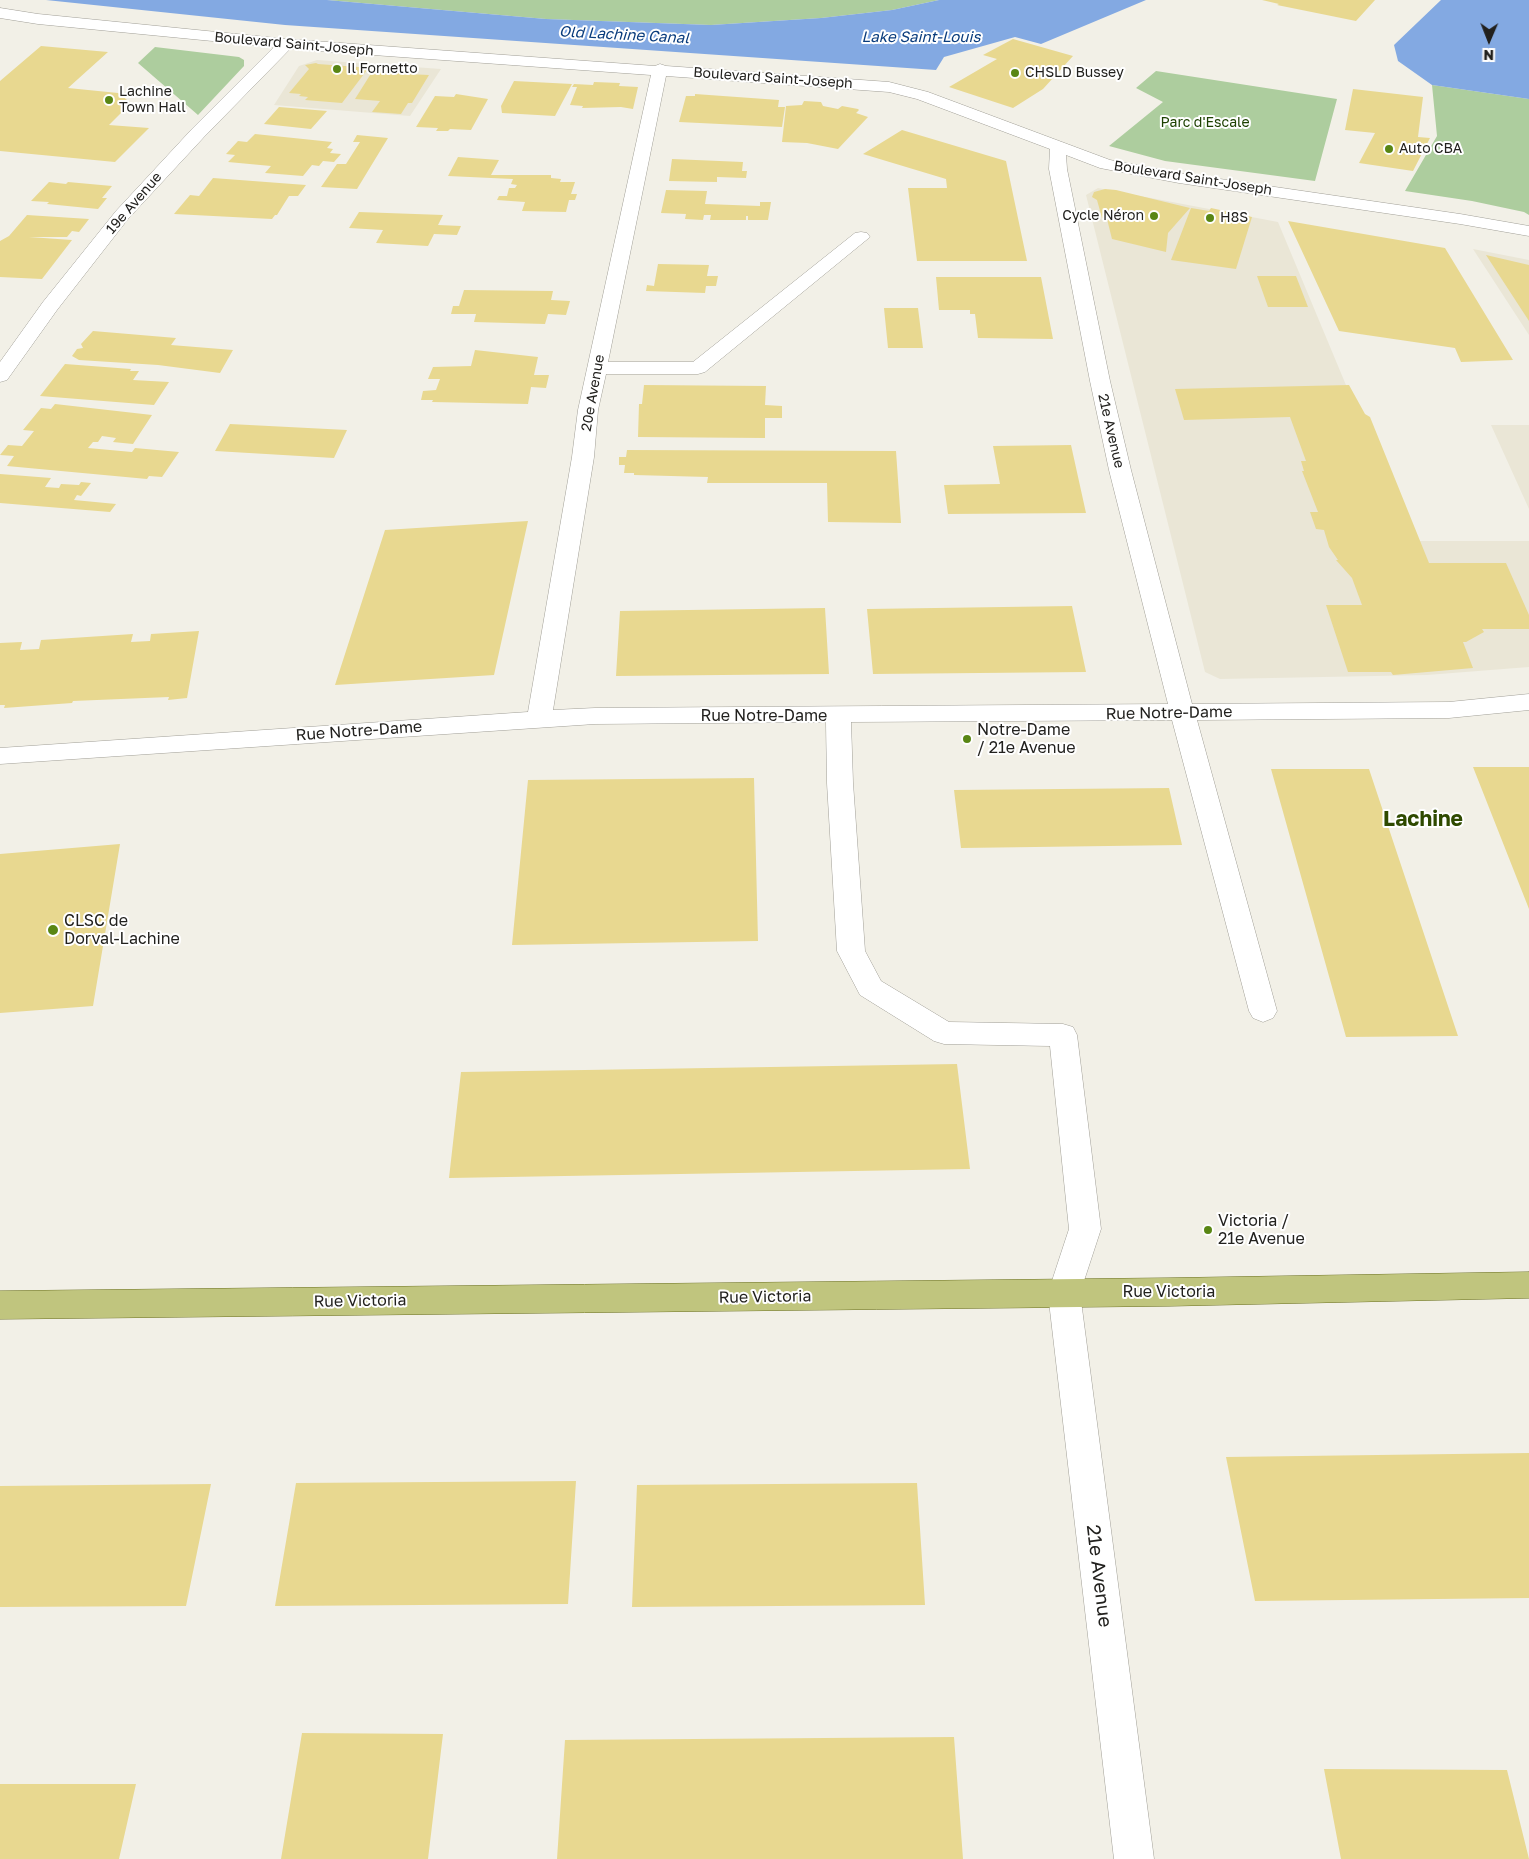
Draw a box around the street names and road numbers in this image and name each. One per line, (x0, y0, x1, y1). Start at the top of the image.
street label: Boulevard Saint-Joseph (214, 29, 374, 59)
street label: Boulevard Saint-Joseph (693, 64, 853, 92)
street label: Boulevard Saint-Joseph (1113, 157, 1273, 199)
street label: 19e Avenue (103, 169, 165, 237)
street label: 20e Avenue (578, 353, 608, 433)
street label: 21e Avenue (1094, 392, 1128, 470)
street label: Rue Notre-Dame (1105, 702, 1233, 724)
street label: Rue Notre-Dame (701, 706, 827, 726)
street label: Rue Notre-Dame (295, 717, 423, 745)
street label: Rue Victoria (1123, 1282, 1215, 1302)
street label: Rue Victoria (718, 1287, 812, 1307)
street label: Rue Victoria (313, 1291, 407, 1311)
street label: 21e Avenue (1081, 1523, 1117, 1629)

